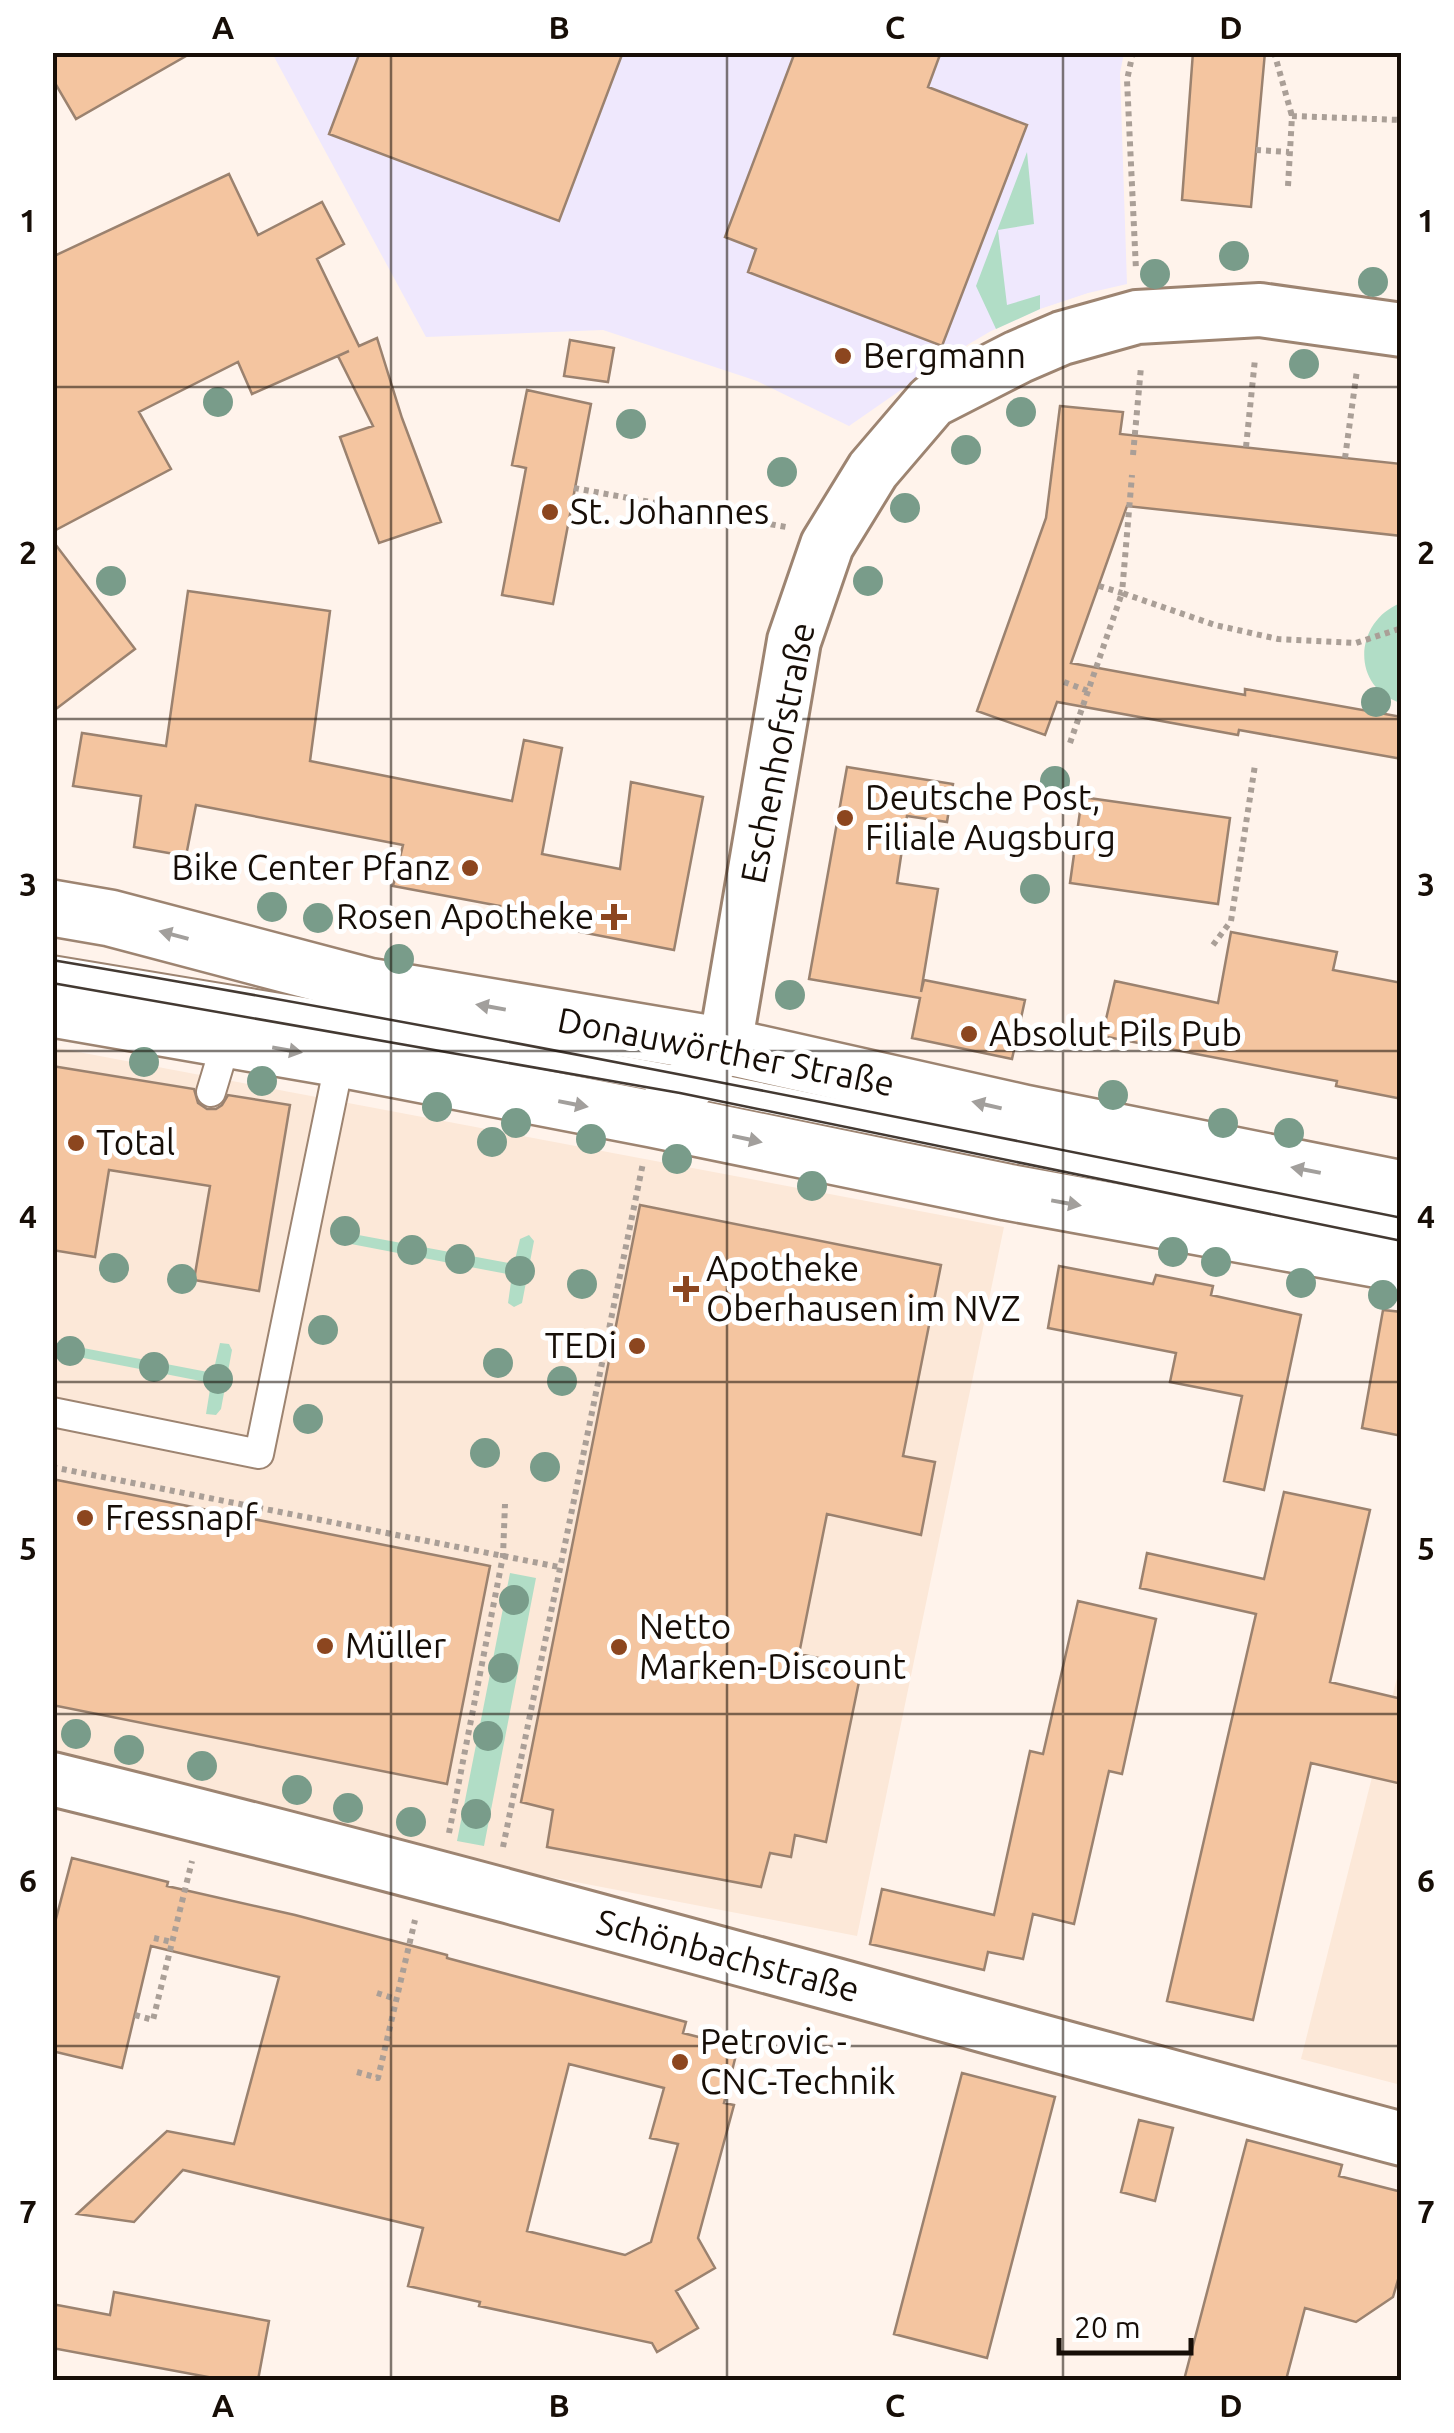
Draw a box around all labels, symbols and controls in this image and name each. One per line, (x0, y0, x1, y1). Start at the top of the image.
text: A (212, 9, 235, 45)
text: B (548, 9, 570, 45)
text: C (885, 9, 905, 45)
text: D (1219, 9, 1243, 45)
text: 1 (19, 202, 37, 238)
text: 1 (1417, 202, 1435, 238)
place label: Bergmann (863, 335, 1026, 375)
marker: Bergmann (832, 345, 854, 367)
place label: St. Johannes (570, 491, 769, 531)
marker: St. Johannes (539, 501, 561, 523)
text: 2 (19, 534, 37, 570)
text: 2 (1417, 534, 1435, 570)
street label: Eschenhofstraße (732, 619, 822, 887)
place label: Deutsche Post, Filiale Augsburg (865, 777, 1116, 857)
marker: Deutsche Post, Filiale Augsburg (834, 807, 856, 829)
place label: Bike Center Pfanz (172, 847, 450, 887)
marker: Bike Center Pfanz (459, 857, 481, 879)
text: 3 (19, 866, 37, 902)
text: 3 (1417, 866, 1435, 902)
place label: Rosen Apotheke (336, 896, 594, 936)
marker: Rosen Apotheke (603, 906, 625, 928)
one-way arrow (158, 926, 189, 942)
one-way arrow (474, 999, 506, 1014)
street label: Donauwörther Straße (554, 999, 898, 1103)
place label: Absolut Pils Pub (989, 1013, 1242, 1053)
marker: Absolut Pils Pub (958, 1023, 980, 1045)
one-way arrow (271, 1042, 303, 1058)
one-way arrow (558, 1097, 589, 1112)
one-way arrow (971, 1097, 1002, 1112)
place label: Total (96, 1122, 175, 1162)
one-way arrow (732, 1131, 763, 1147)
marker: Total (65, 1132, 87, 1154)
one-way arrow (1290, 1161, 1321, 1177)
one-way arrow (1051, 1195, 1082, 1211)
text: 4 (19, 1198, 37, 1234)
text: 4 (1417, 1198, 1435, 1234)
place label: Apotheke Oberhausen im NVZ (706, 1248, 1021, 1328)
marker: Apotheke Oberhausen im NVZ (675, 1278, 697, 1300)
place label: TEDi (545, 1325, 617, 1365)
marker: TEDi (626, 1335, 648, 1357)
place label: Fressnapf (105, 1497, 258, 1537)
marker: Fressnapf (74, 1507, 96, 1529)
text: 5 (19, 1530, 37, 1566)
text: 5 (1417, 1530, 1435, 1566)
place label: Netto Marken-Discount (639, 1606, 906, 1686)
place label: Müller (345, 1625, 446, 1665)
marker: Müller (314, 1635, 336, 1657)
marker: Netto Marken-Discount (608, 1636, 630, 1658)
text: 6 (19, 1862, 37, 1898)
text: 6 (1417, 1862, 1435, 1898)
street label: Schönbachstraße (592, 1901, 864, 2009)
place label: Petrovic - CNC-Technik (700, 2021, 896, 2101)
marker: Petrovic - CNC-Technik (669, 2051, 691, 2073)
text: 7 (19, 2193, 37, 2229)
text: 7 (1417, 2193, 1435, 2229)
scale bar (1059, 2293, 1192, 2355)
text: 20 m (1074, 2310, 1141, 2344)
text: A (212, 2387, 235, 2423)
text: B (548, 2387, 570, 2423)
text: C (885, 2387, 905, 2423)
text: D (1219, 2387, 1243, 2423)

